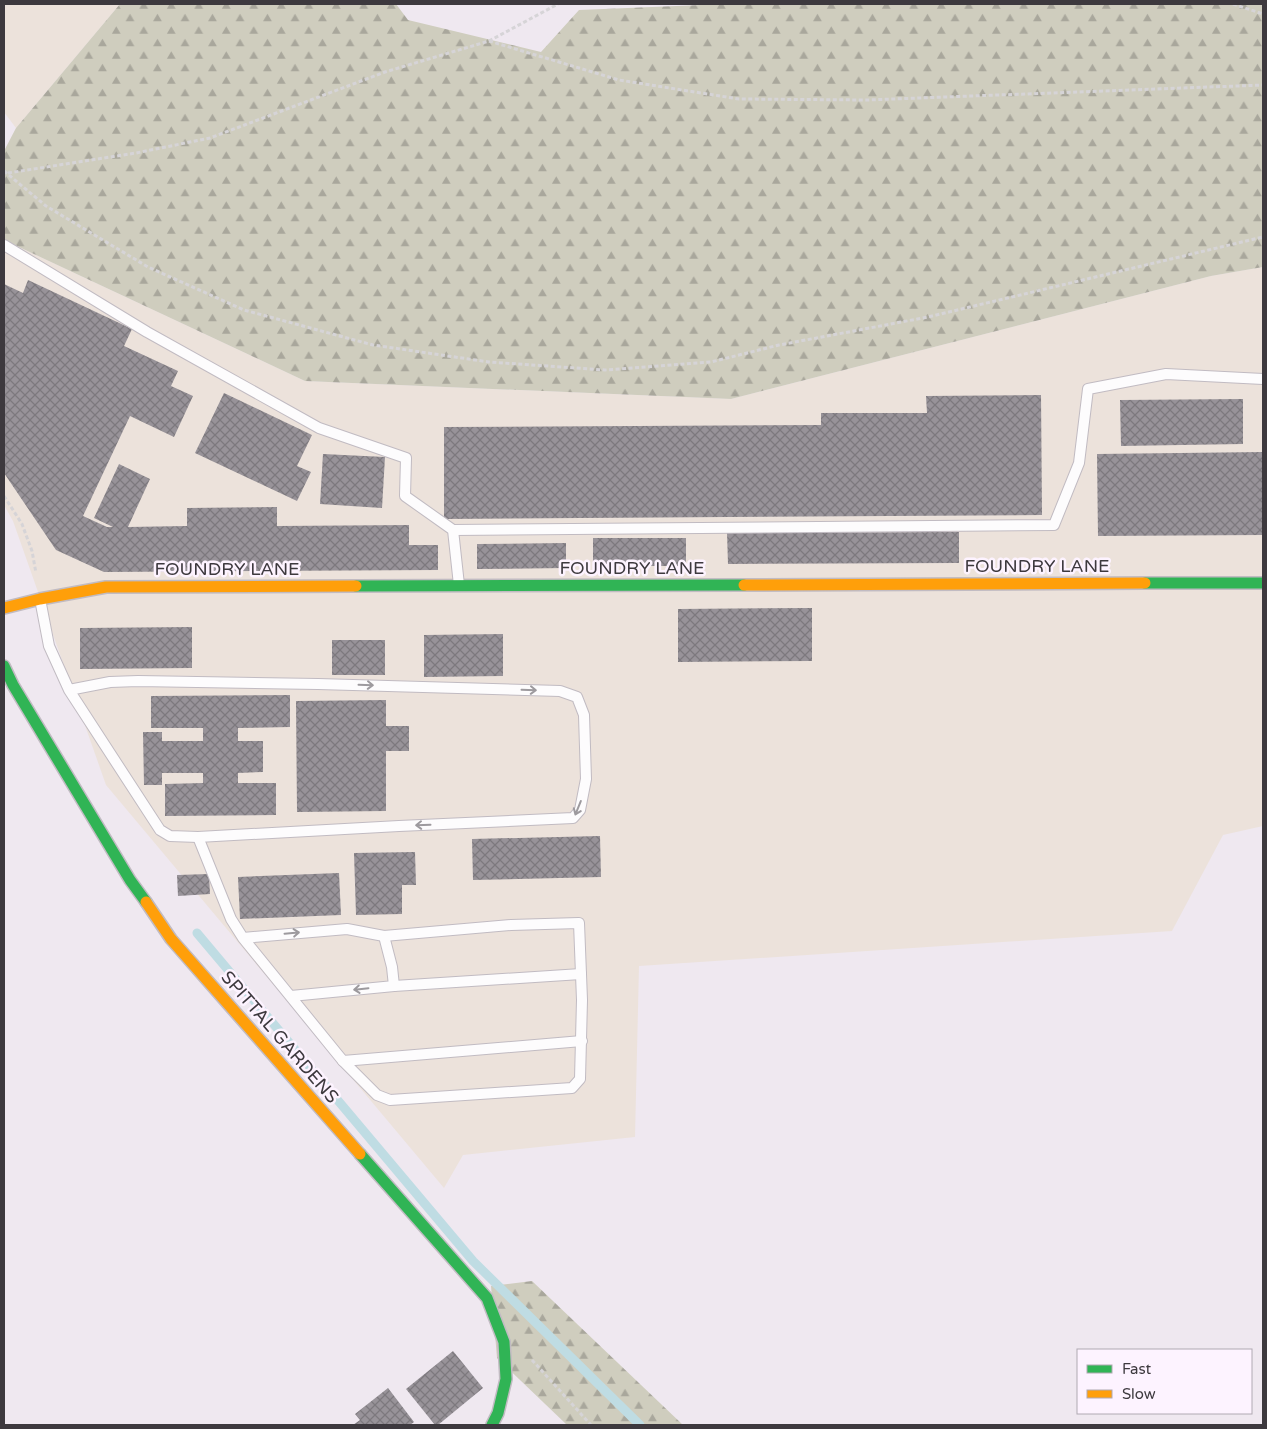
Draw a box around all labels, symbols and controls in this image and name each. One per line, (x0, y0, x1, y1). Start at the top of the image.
street label: FOUNDRY LANE (964, 555, 1110, 577)
street label: FOUNDRY LANE (559, 557, 705, 579)
street label: FOUNDRY LANE (154, 558, 300, 580)
one-way arrow (358, 680, 374, 690)
one-way arrow (520, 685, 536, 695)
one-way arrow (573, 800, 583, 815)
one-way arrow (415, 820, 431, 829)
one-way arrow (283, 929, 299, 938)
street label: SPITTAL GARDENS (217, 966, 343, 1108)
one-way arrow (354, 984, 370, 994)
legend (1077, 1349, 1252, 1414)
text: Fast (1122, 1360, 1152, 1378)
text: Slow (1122, 1385, 1156, 1403)

